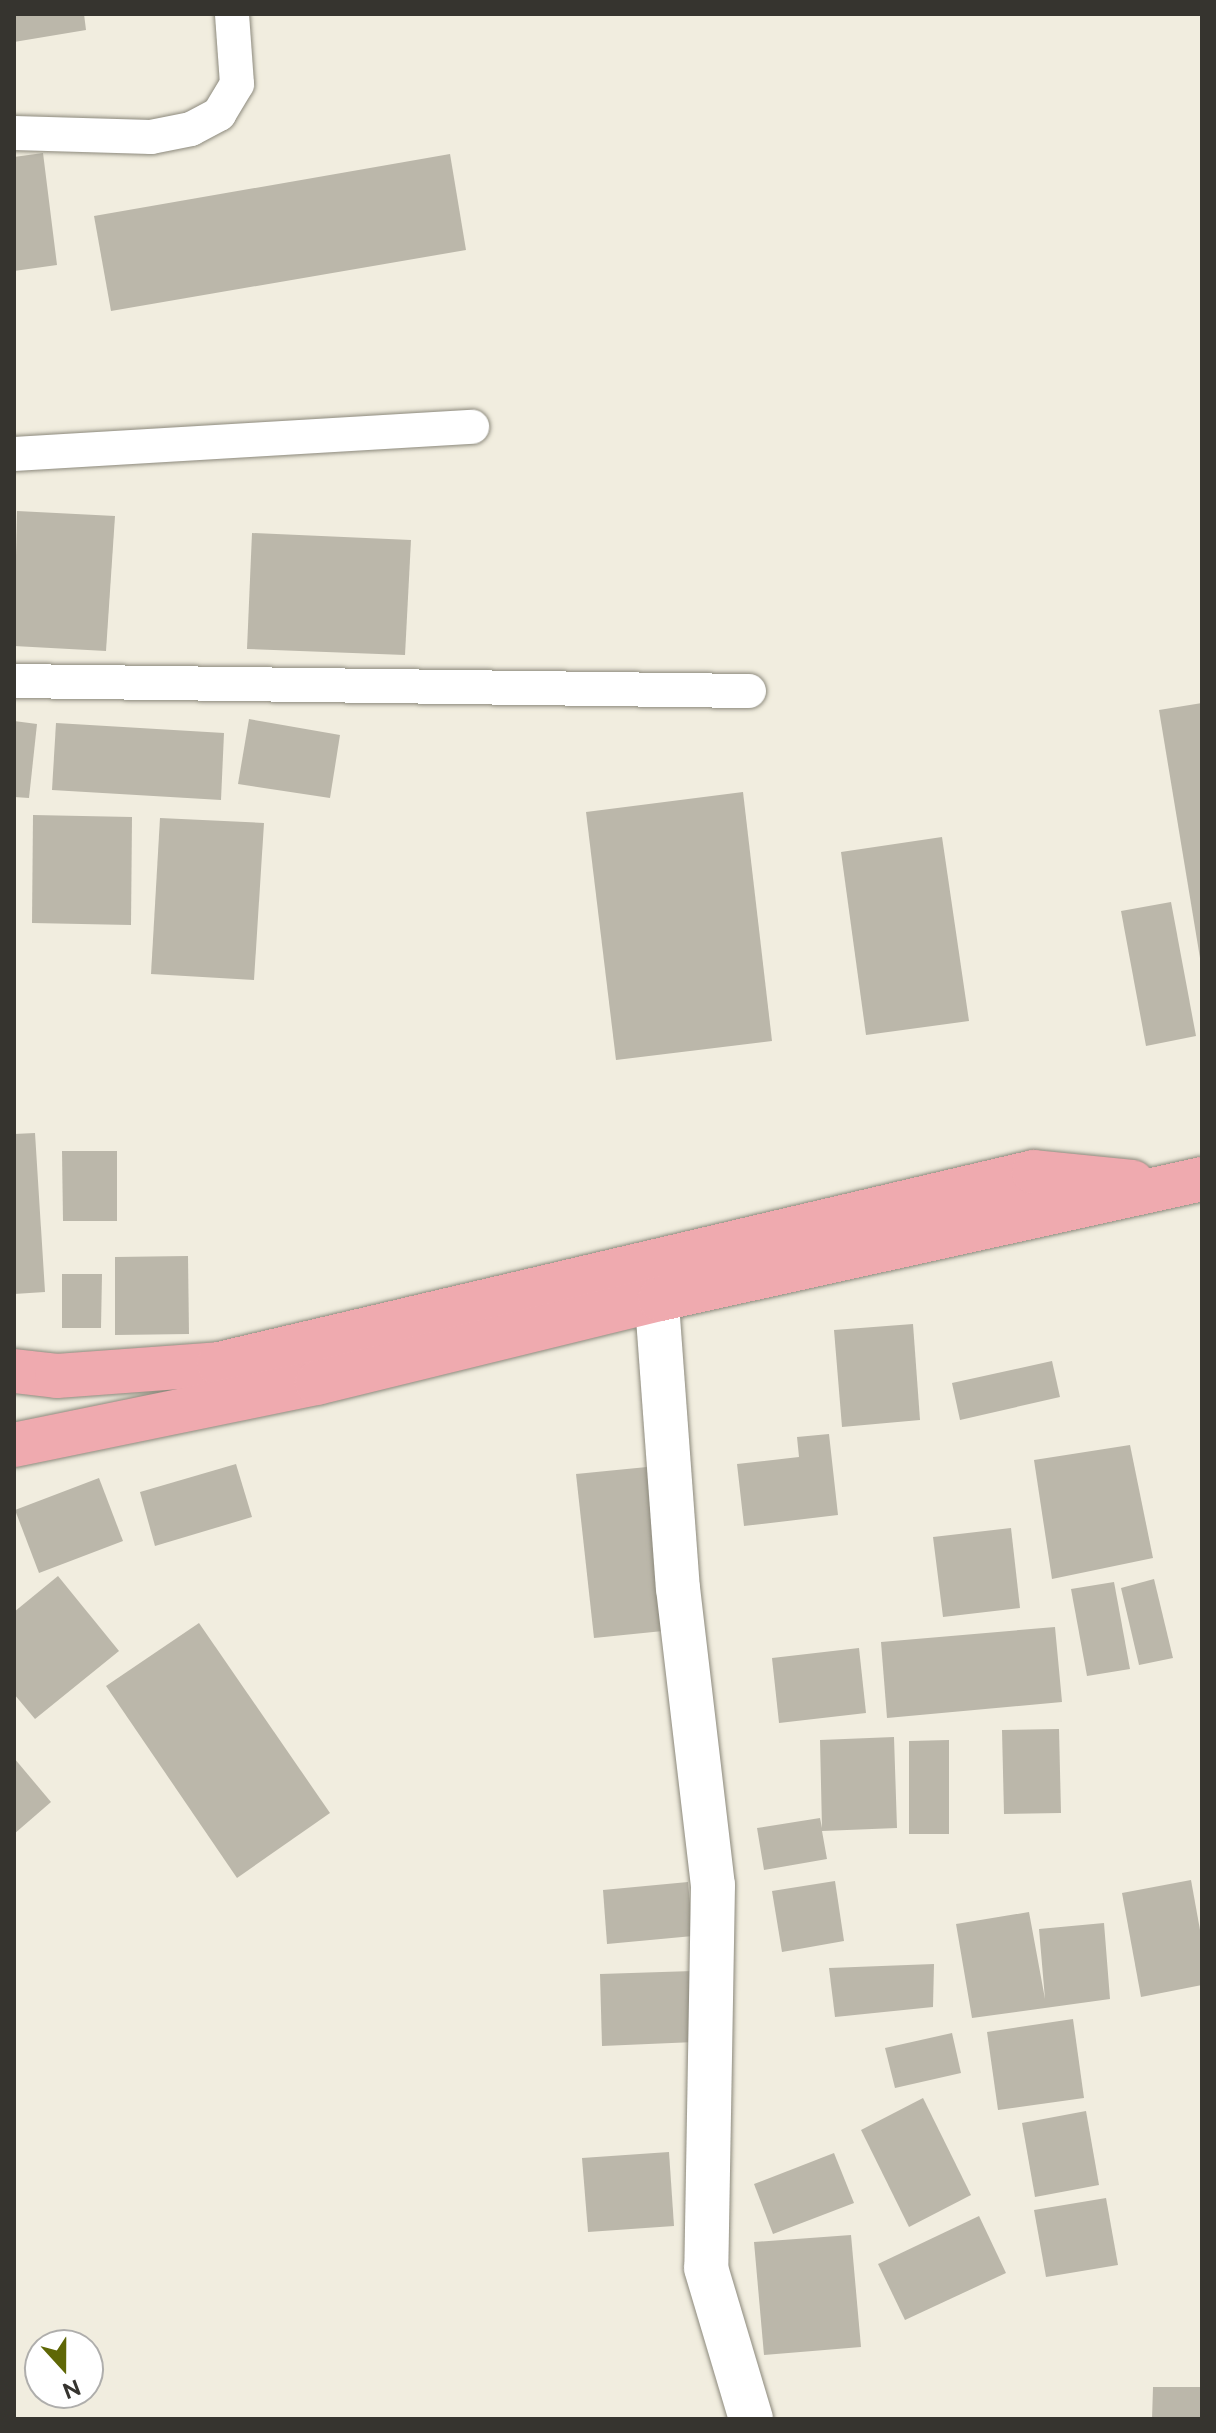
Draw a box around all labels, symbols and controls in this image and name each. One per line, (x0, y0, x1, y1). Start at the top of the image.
north arrow (24, 2329, 104, 2409)
text: N (59, 2374, 84, 2405)

